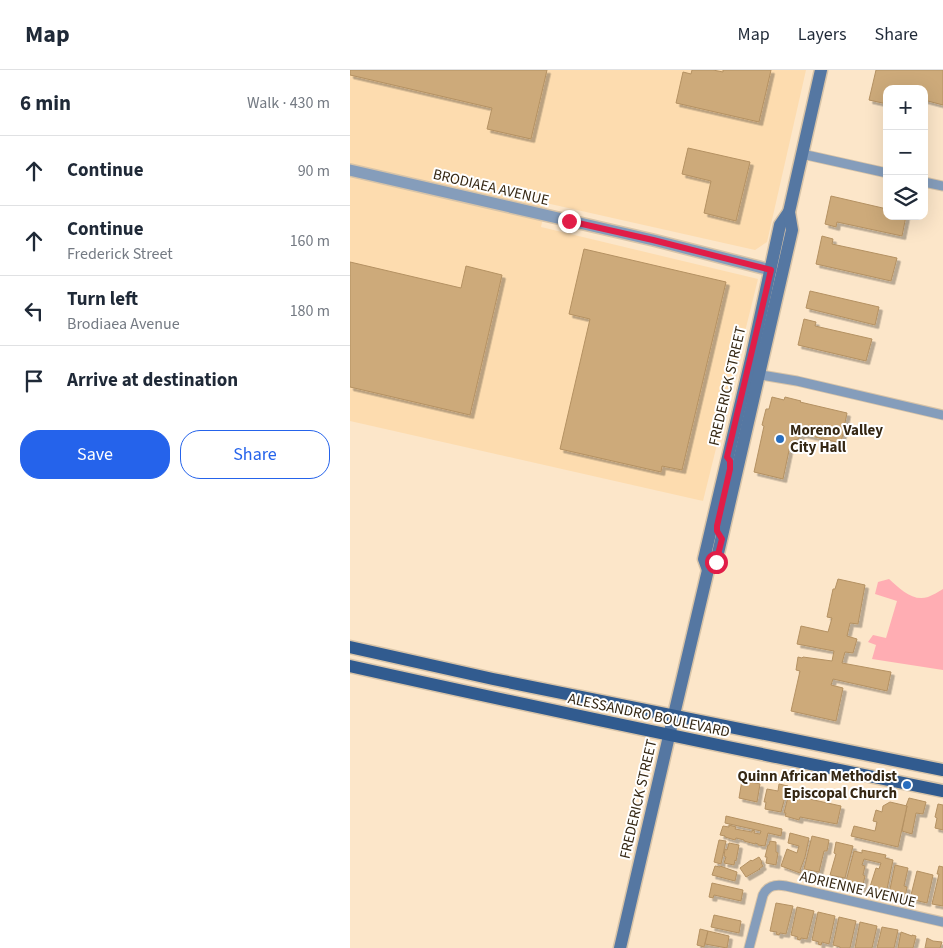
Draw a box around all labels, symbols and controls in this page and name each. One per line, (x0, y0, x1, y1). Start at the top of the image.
text: Map (25, 17, 70, 52)
text: Map (738, 22, 770, 47)
text: Layers (798, 22, 847, 47)
text: Share (875, 22, 918, 47)
map controls (883, 85, 928, 220)
button: + (883, 85, 928, 130)
text: 6 min (20, 88, 71, 118)
text: Walk · 430 m (247, 92, 330, 114)
button: − (883, 130, 928, 175)
icon: ahead (20, 157, 48, 185)
text: Continue (67, 157, 144, 184)
text: 90 m (298, 160, 330, 182)
street label: BRODIAEA AVENUE (431, 164, 551, 211)
button: layers (883, 175, 928, 220)
route end (558, 210, 581, 233)
text: Continue (67, 216, 144, 243)
icon: ahead (20, 227, 48, 255)
text: 160 m (290, 230, 330, 252)
text: Frederick Street (67, 243, 173, 265)
text: Turn left (67, 286, 138, 313)
icon: left (20, 297, 48, 325)
text: 180 m (290, 300, 330, 322)
text: Brodiaea Avenue (67, 313, 180, 335)
street label: FREDERICK STREET (704, 324, 751, 448)
icon: arrive (20, 367, 48, 395)
text: Arrive at destination (67, 367, 238, 394)
place label: Moreno Valley City Hall (790, 420, 883, 458)
button: Save (20, 430, 170, 479)
button: Share (180, 430, 330, 479)
marker: Moreno Valley City Hall (774, 433, 786, 445)
route start (705, 551, 728, 574)
street label: ALESSANDRO BOULEVARD (566, 688, 732, 743)
street label: FREDERICK STREET (615, 737, 662, 861)
place label: Quinn African Methodist Episcopal Church (737, 766, 897, 804)
marker: Quinn African Methodist Episcopal Church (901, 779, 913, 791)
street label: ADRIENNE AVENUE (798, 866, 918, 913)

